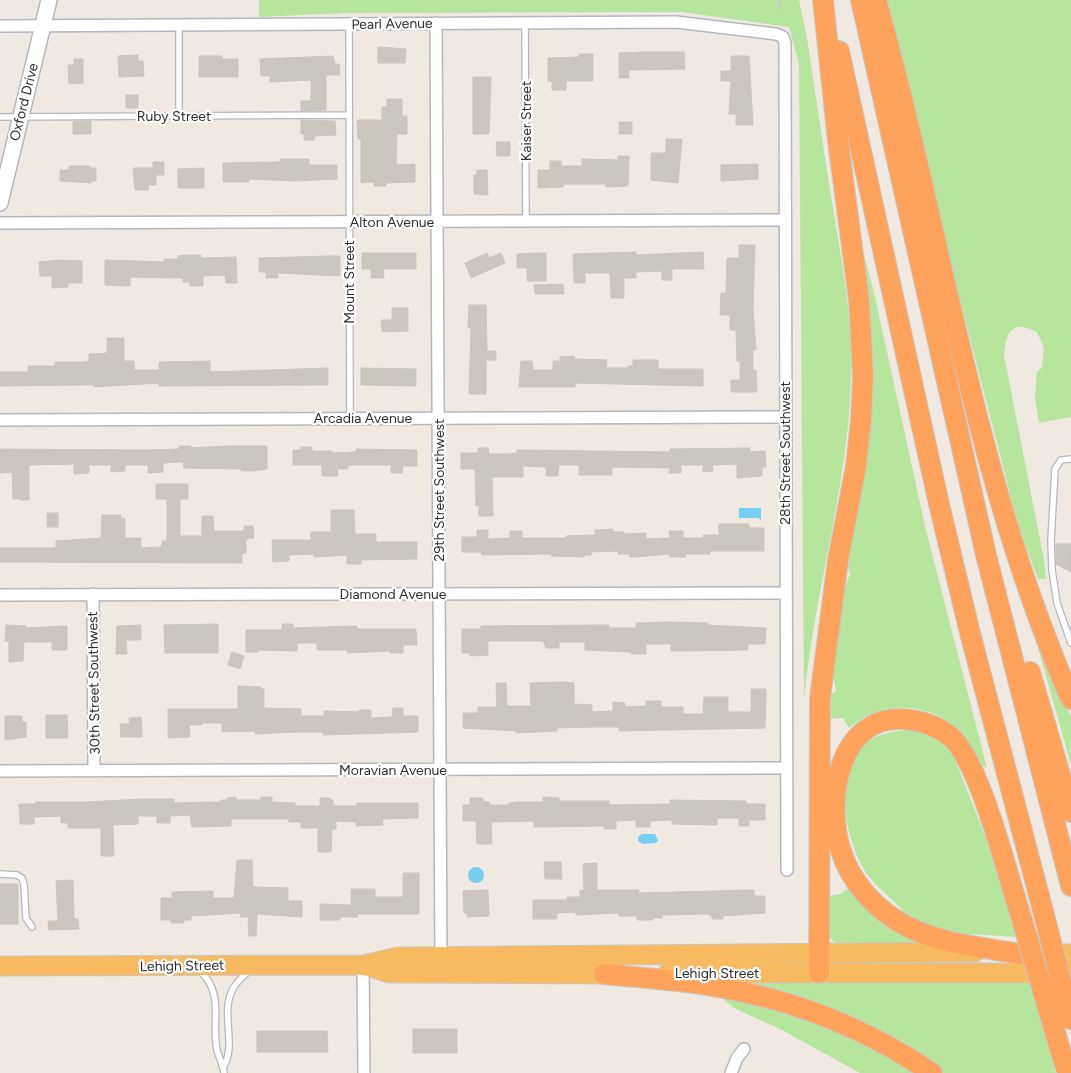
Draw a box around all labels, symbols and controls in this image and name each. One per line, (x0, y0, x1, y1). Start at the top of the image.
street label: Pearl Avenue (351, 15, 433, 33)
street label: Oxford Drive (6, 61, 42, 143)
street label: Kaiser Street (518, 81, 535, 161)
street label: Ruby Street (137, 108, 211, 125)
street label: Alton Avenue (350, 214, 435, 231)
street label: Mount Street (341, 240, 358, 324)
street label: 28th Street Southwest (777, 381, 794, 525)
street label: Arcadia Avenue (314, 410, 413, 427)
street label: 29th Street Southwest (431, 419, 448, 561)
street label: Diamond Avenue (340, 586, 447, 603)
street label: 30th Street Southwest (84, 611, 104, 755)
street label: Moravian Avenue (339, 762, 447, 779)
street label: Lehigh Street (140, 957, 224, 975)
street label: Lehigh Street (675, 965, 759, 982)

